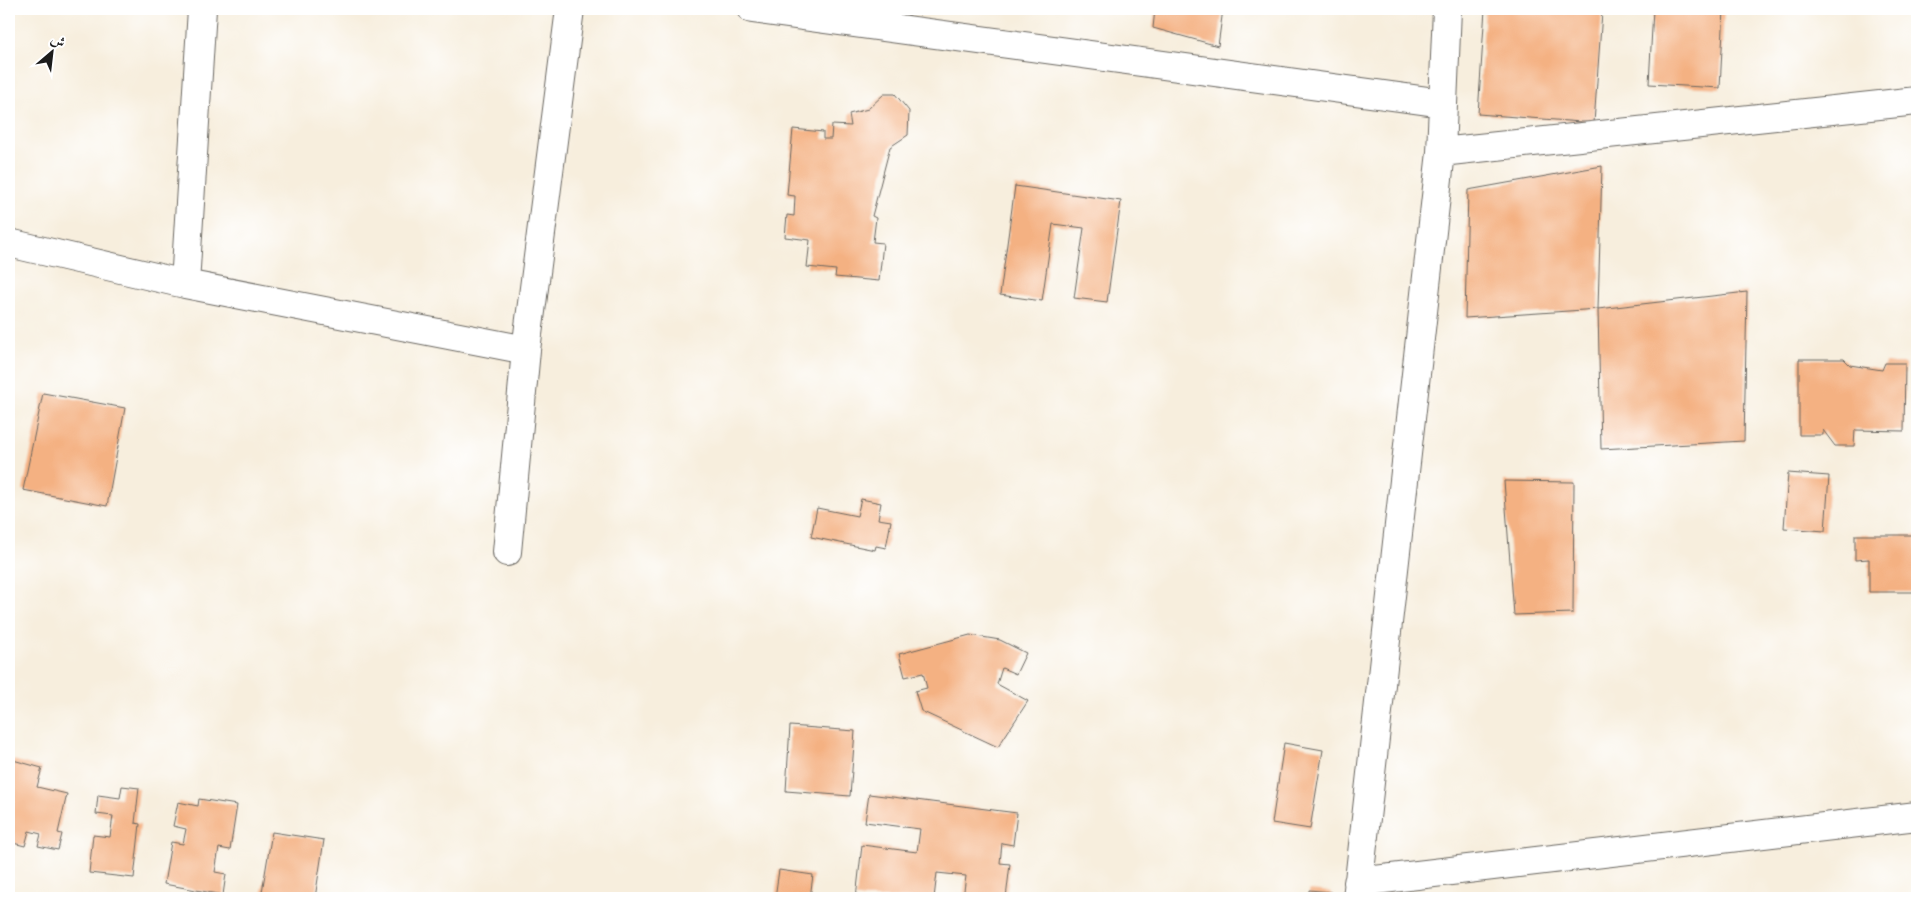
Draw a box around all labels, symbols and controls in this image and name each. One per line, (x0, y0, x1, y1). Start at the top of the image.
north arrow (28, 28, 78, 78)
text: ش (48, 30, 68, 52)

